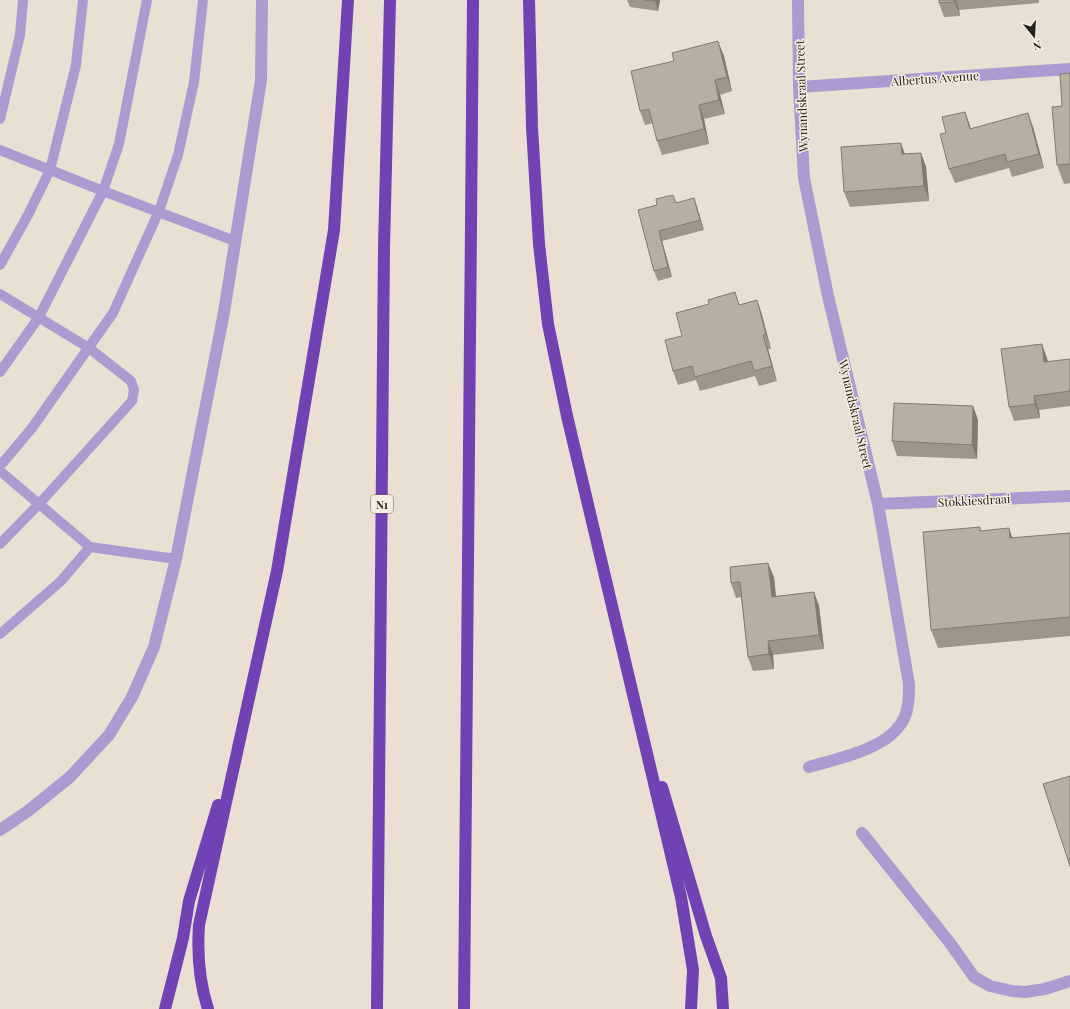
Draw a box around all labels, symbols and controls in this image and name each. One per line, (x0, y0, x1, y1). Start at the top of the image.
north arrow (1014, 16, 1054, 56)
text: N (1031, 38, 1043, 54)
street label: Wynandskraal Street (791, 39, 811, 153)
street label: Albertus Avenue (890, 67, 979, 89)
street label: Wynandskraal Street (835, 357, 877, 471)
street label: Stokkiesdraai (937, 490, 1011, 510)
road number: N1 (371, 495, 393, 513)

